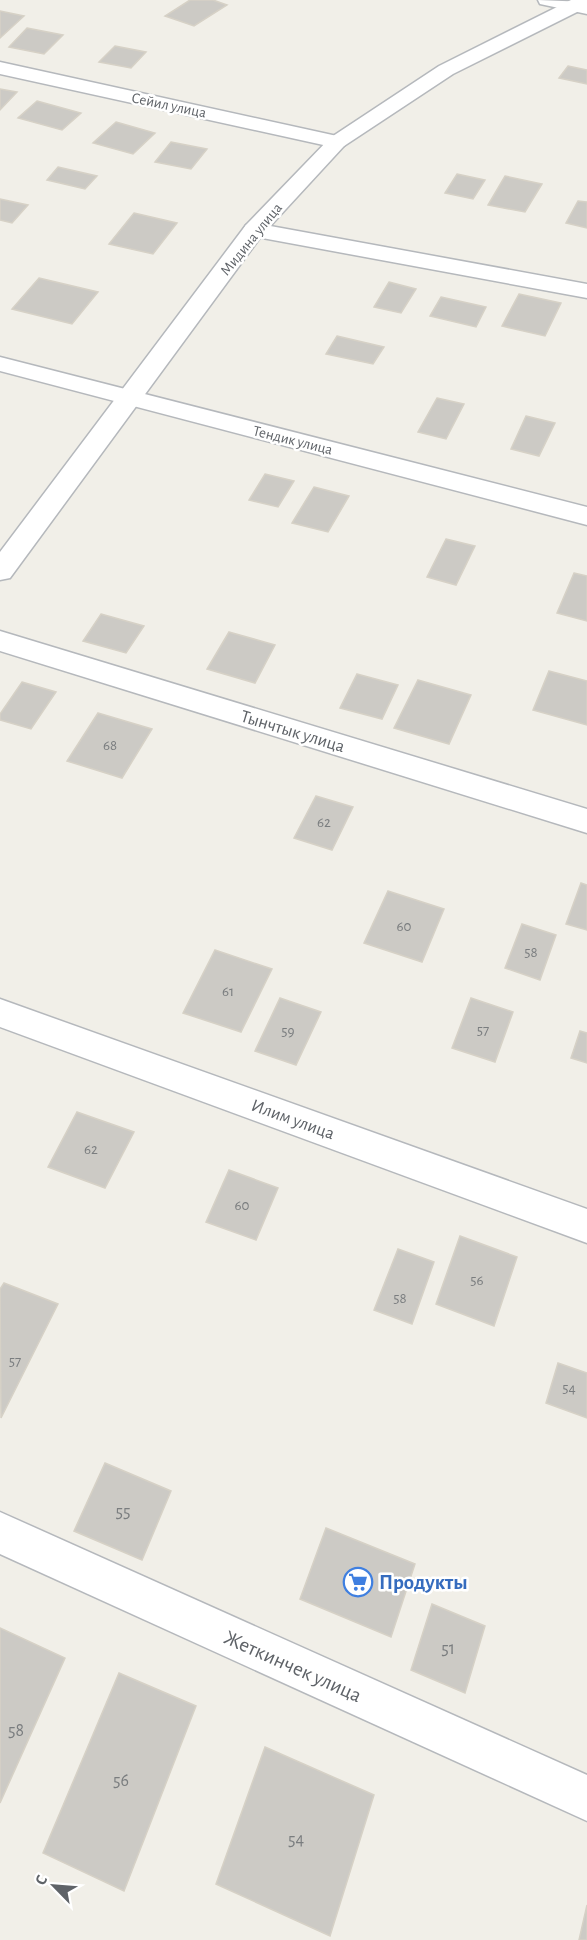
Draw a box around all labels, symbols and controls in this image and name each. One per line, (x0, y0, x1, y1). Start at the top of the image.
street label: Сейил улица (130, 90, 208, 121)
street label: Мидина улица (218, 200, 285, 278)
street label: Тендик улица (252, 423, 334, 458)
street label: Тынчтык улица (239, 708, 347, 756)
house number: 68 (103, 738, 117, 753)
house number: 62 (317, 815, 331, 830)
house number: 60 (397, 919, 412, 934)
house number: 58 (524, 945, 538, 960)
house number: 61 (222, 984, 234, 999)
house number: 57 (477, 1023, 489, 1038)
house number: 59 (281, 1024, 295, 1039)
street label: Илим улица (249, 1097, 337, 1143)
house number: 62 (84, 1142, 98, 1157)
house number: 60 (235, 1198, 250, 1213)
house number: 56 (470, 1273, 484, 1288)
house number: 58 (393, 1291, 407, 1306)
house number: 57 (9, 1354, 21, 1369)
house number: 54 (562, 1381, 576, 1396)
house number: 55 (115, 1503, 131, 1521)
supermarket icon: Продукты (342, 1566, 374, 1598)
place label: Продукты (379, 1572, 468, 1593)
street label: Жеткинчек улица (221, 1627, 365, 1706)
house number: 51 (441, 1640, 455, 1658)
house number: 58 (8, 1722, 24, 1740)
house number: 56 (113, 1772, 129, 1790)
house number: 54 (288, 1831, 304, 1849)
north arrow (24, 1856, 84, 1916)
text: С (32, 1873, 50, 1887)

